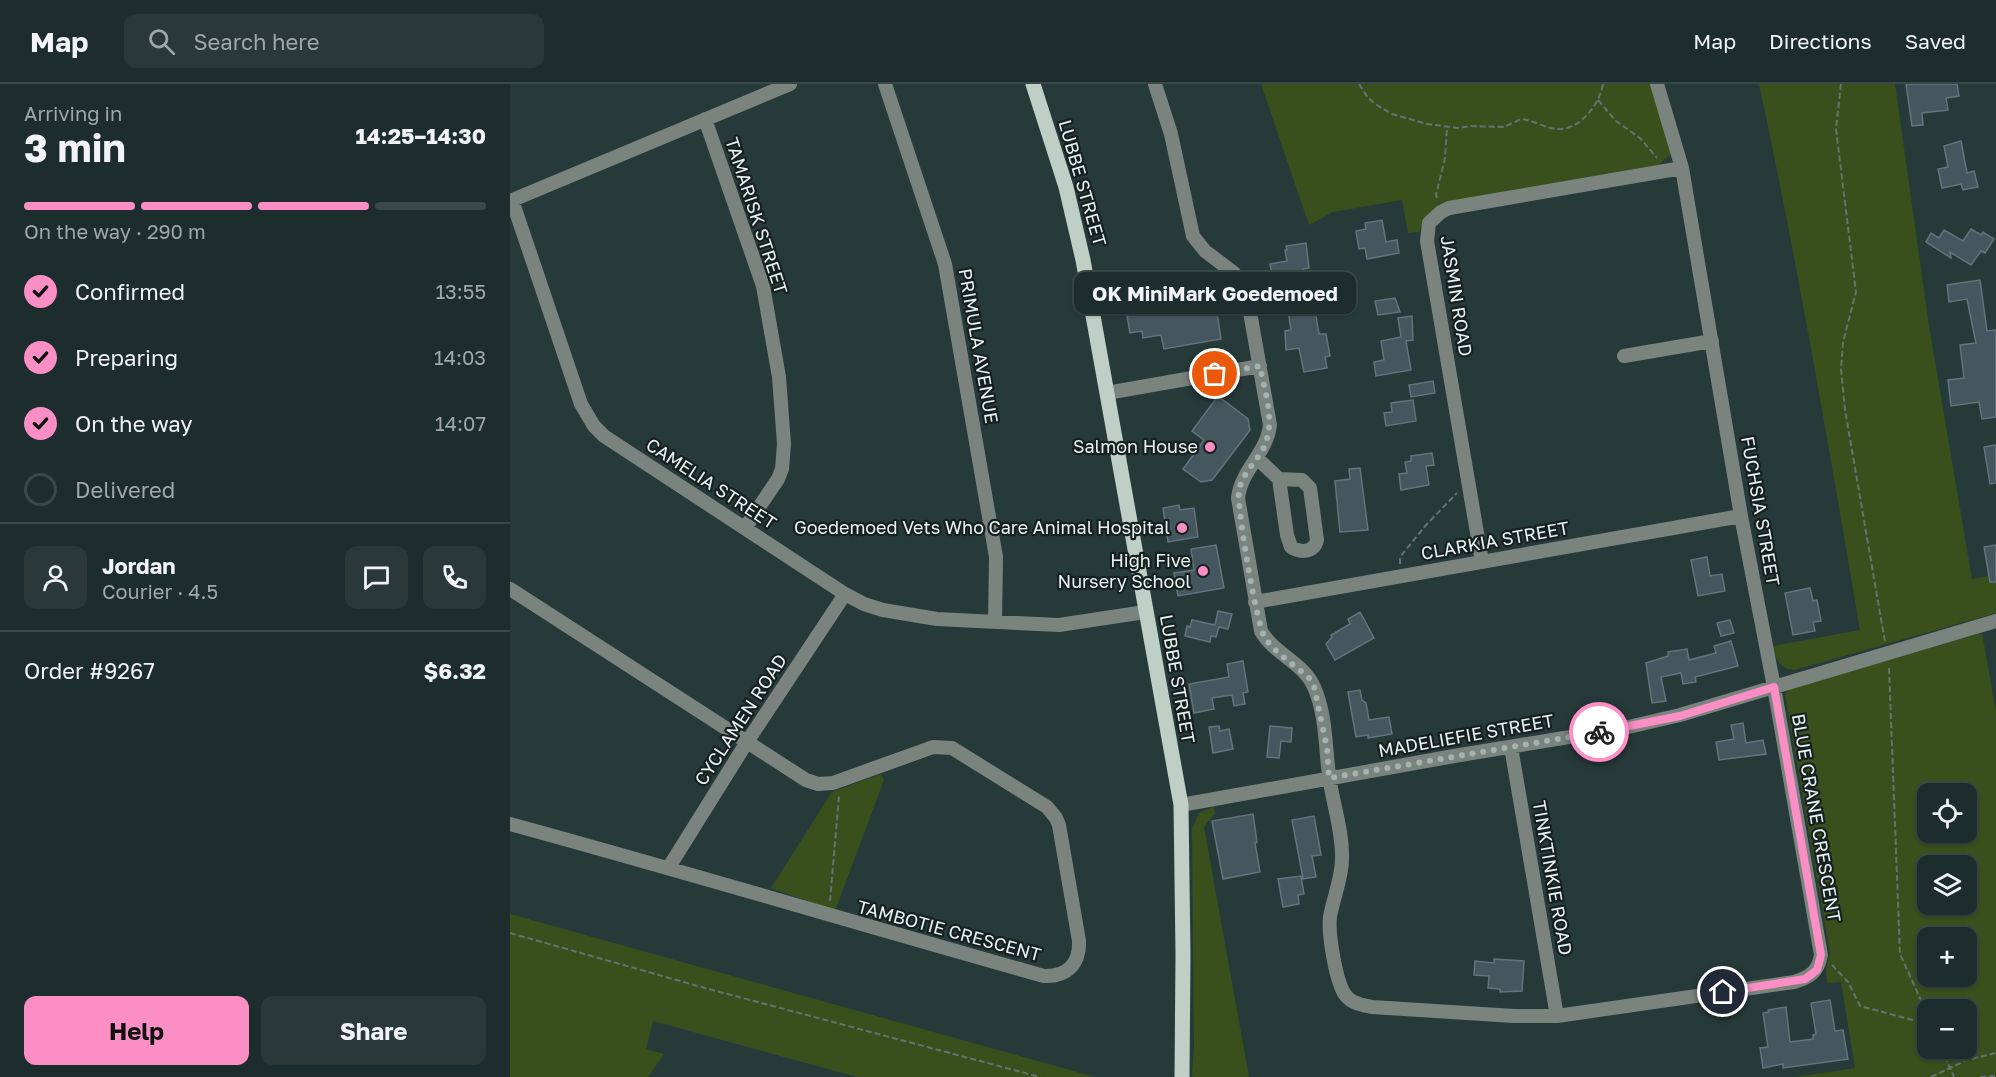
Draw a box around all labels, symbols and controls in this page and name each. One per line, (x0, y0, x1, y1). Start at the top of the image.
search box (124, 14, 544, 68)
text: Map (30, 25, 88, 58)
icon: search (145, 25, 178, 58)
text: Search here (193, 28, 319, 55)
text: Map (1693, 28, 1736, 54)
text: Directions (1769, 28, 1872, 54)
text: Saved (1905, 28, 1966, 54)
text: Arriving in (24, 101, 122, 125)
street label: LUBBE STREET (1054, 117, 1112, 248)
text: 14:25–14:30 (356, 122, 486, 149)
text: 3 min (24, 124, 126, 171)
street label: TAMARISK STREET (721, 134, 793, 297)
text: On the way · 290 m (24, 219, 206, 243)
street label: JASMIN ROAD (1437, 234, 1477, 358)
street label: PRIMULA AVENUE (955, 267, 1003, 425)
callout: OK MiniMark Goedemoed (1074, 272, 1356, 314)
icon: check (24, 275, 57, 308)
text: Confirmed (75, 278, 185, 305)
text: 13:55 (435, 279, 486, 303)
text: OK MiniMark Goedemoed (1092, 281, 1338, 305)
icon: check (24, 341, 57, 374)
text: Preparing (75, 344, 178, 371)
text: 14:03 (434, 345, 486, 369)
pin (1189, 348, 1240, 399)
icon: bag (1198, 357, 1231, 390)
icon: check (24, 407, 57, 440)
text: On the way (75, 410, 193, 437)
text: 14:07 (435, 411, 486, 435)
street label: CAMELIA STREET (642, 433, 781, 533)
street label: FUCHSIA STREET (1737, 434, 1785, 587)
place label: Salmon House (1073, 435, 1198, 457)
marker: Salmon House (1203, 440, 1217, 454)
text: Delivered (75, 476, 175, 503)
place label: Goedemoed Vets Who Care Animal Hospital (794, 516, 1170, 538)
street label: CLARKIA STREET (1419, 516, 1571, 564)
marker: Goedemoed Vets Who Care Animal Hospital (1175, 521, 1189, 535)
button: person (24, 546, 87, 609)
button: chat (345, 546, 408, 609)
button: phone (423, 546, 486, 609)
place label: High Five Nursery School (1058, 549, 1191, 592)
text: Jordan (102, 552, 176, 579)
marker: High Five Nursery School (1196, 564, 1210, 578)
text: Courier · 4.5 (102, 579, 218, 603)
street label: LUBBE STREET (1156, 613, 1200, 745)
street label: CYCLAMEN ROAD (689, 650, 791, 789)
text: Order #9267 (24, 657, 155, 684)
text: $6.32 (423, 657, 486, 684)
courier (1569, 702, 1629, 762)
street label: MADELIEFIE STREET (1376, 709, 1555, 761)
street label: BLUE CRANE CRESCENT (1788, 712, 1846, 924)
icon: bike (1583, 716, 1616, 749)
map controls (1917, 783, 1977, 1059)
button: locate (1917, 783, 1977, 843)
street label: TINKTINKIE ROAD (1529, 799, 1577, 957)
button: layers (1917, 855, 1977, 915)
street label: TAMBOTIE CRESCENT (855, 895, 1044, 965)
button: + (1917, 927, 1977, 987)
pin (1697, 966, 1748, 1017)
icon: home (1706, 975, 1739, 1008)
button: Help (24, 996, 249, 1065)
button: Share (261, 996, 486, 1065)
button: − (1917, 999, 1977, 1059)

